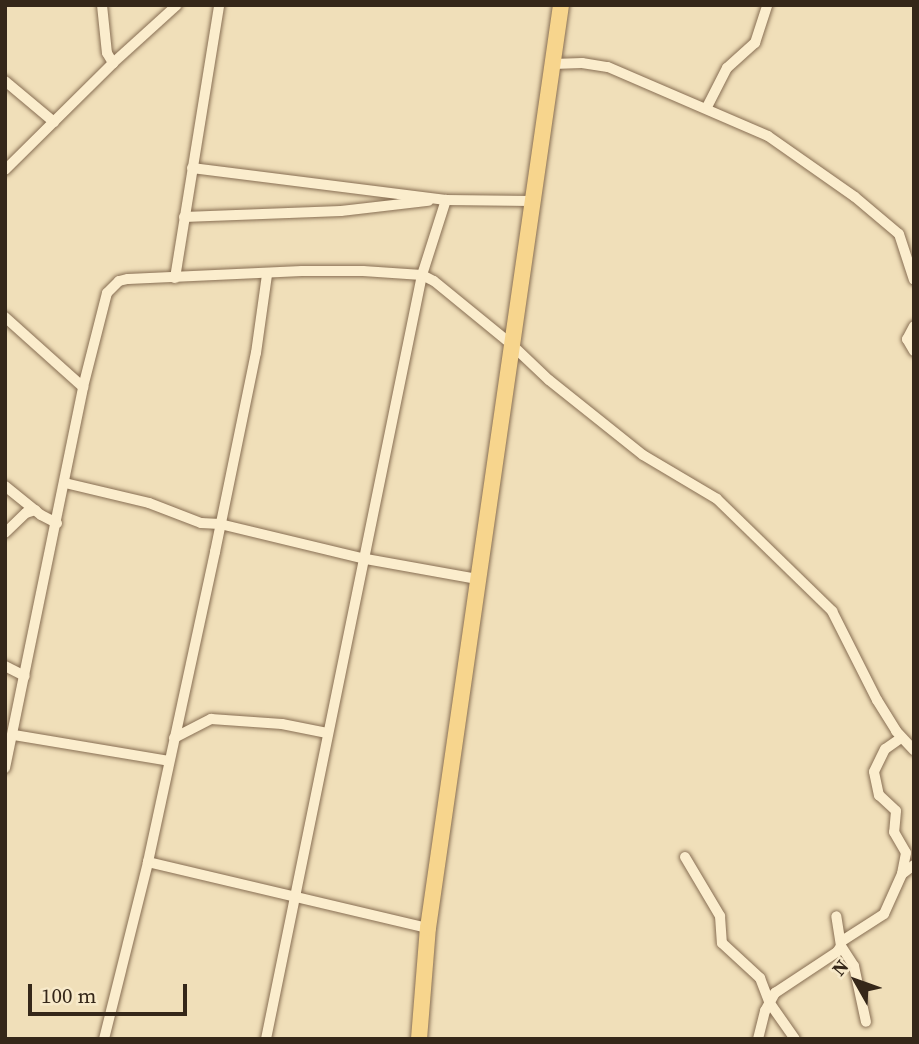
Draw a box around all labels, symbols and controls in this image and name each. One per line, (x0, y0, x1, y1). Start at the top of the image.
north arrow (821, 946, 891, 1016)
text: N (826, 954, 854, 981)
scale bar (32, 970, 191, 1014)
text: 100 m (41, 981, 96, 1010)

